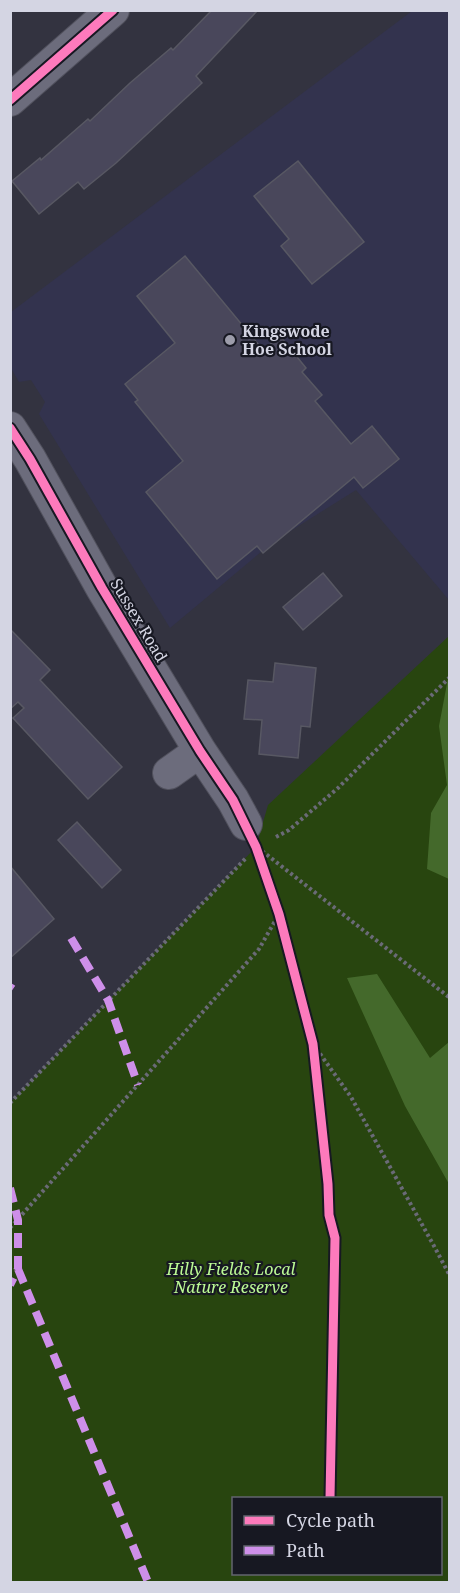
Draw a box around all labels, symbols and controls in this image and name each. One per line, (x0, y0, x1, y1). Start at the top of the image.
place label: Kingswode Hoe School (242, 320, 332, 360)
marker: Kingswode Hoe School (223, 333, 237, 347)
street label: Sussex Road (105, 574, 173, 666)
park label: Hilly Fields Local Nature Reserve (166, 1258, 296, 1298)
legend (232, 1497, 442, 1575)
text: Cycle path (286, 1508, 375, 1532)
text: Path (286, 1538, 325, 1562)

